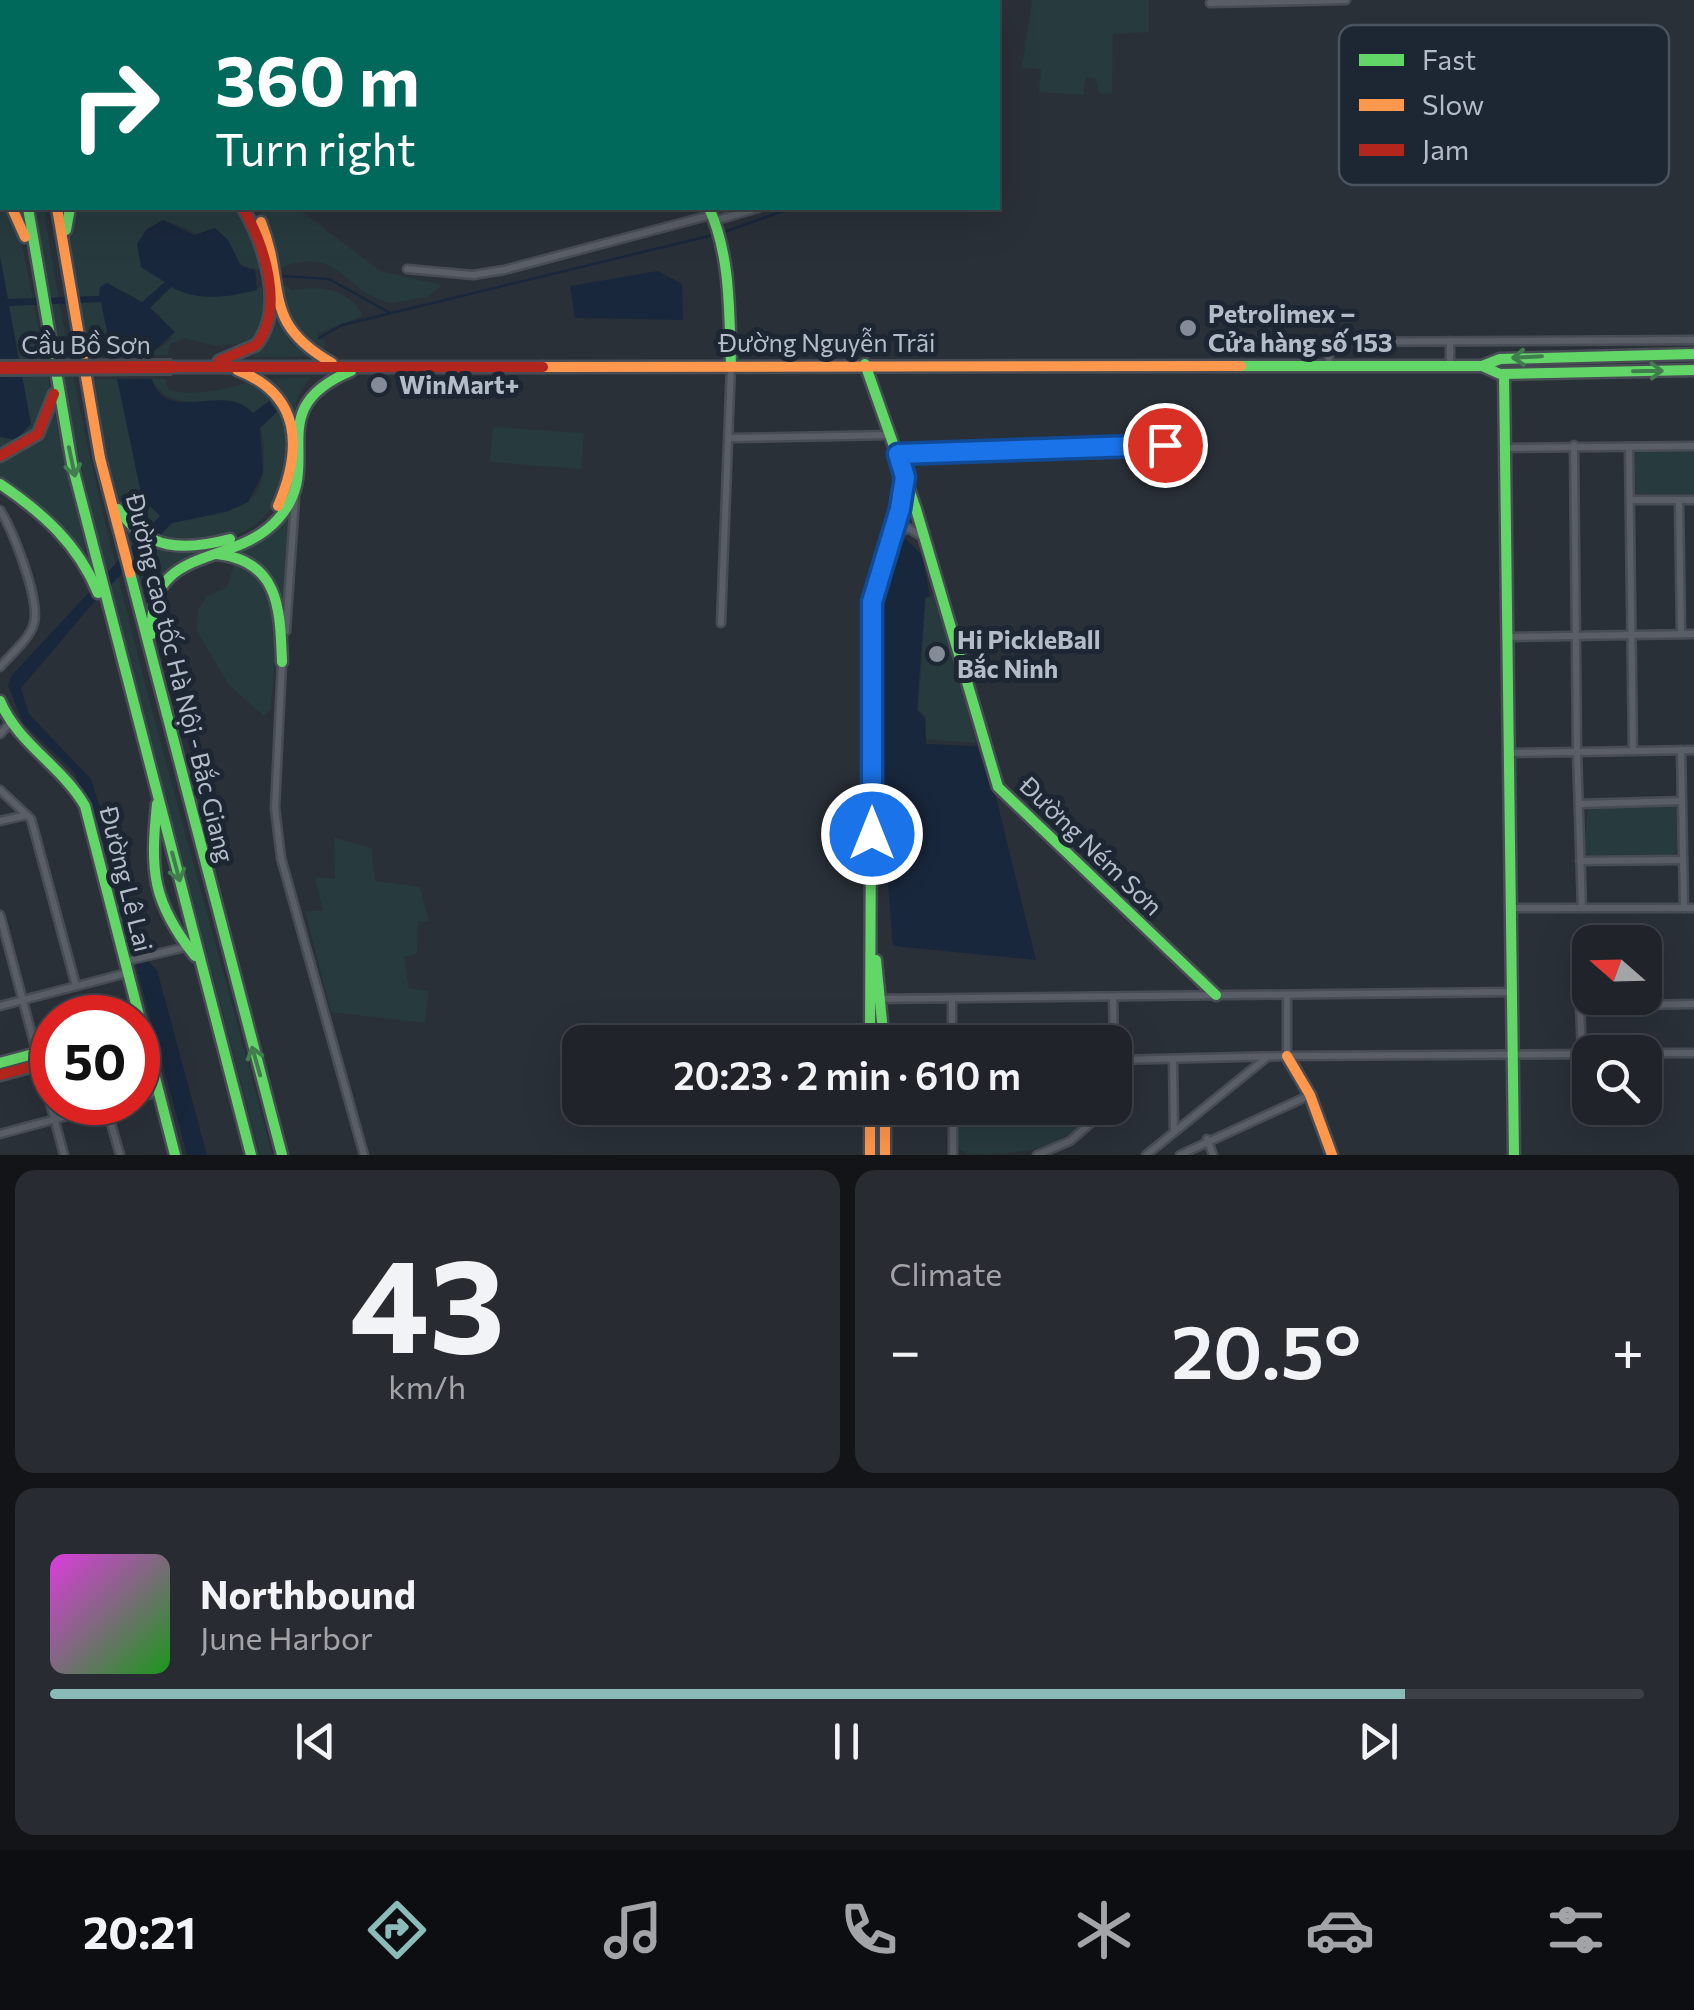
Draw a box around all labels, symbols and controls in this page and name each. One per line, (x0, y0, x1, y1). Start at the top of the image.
legend (1339, 25, 1669, 185)
text: 360 m (215, 35, 420, 120)
icon: right (50, 40, 180, 170)
text: Fast (1422, 42, 1476, 76)
text: Slow (1422, 87, 1484, 121)
text: Turn right (215, 120, 416, 175)
text: Jam (1422, 132, 1469, 166)
place label: Petrolimex – Cửa hàng số 153 (1208, 298, 1393, 357)
marker: Petrolimex – Cửa hàng số 153 (1177, 317, 1199, 339)
street label: Đường Nguyễn Trãi (718, 327, 935, 357)
street label: Cầu Bồ Sơn (21, 329, 151, 359)
one-way arrow (1511, 348, 1543, 367)
one-way arrow (1631, 362, 1663, 381)
place label: WinMart+ (399, 369, 519, 399)
marker: WinMart+ (368, 374, 390, 396)
pin (1123, 403, 1208, 488)
icon: arrive (1138, 418, 1193, 473)
one-way arrow (64, 445, 82, 477)
street label: Đường cao tốc Hà Nội - Bắc Giang (120, 489, 241, 866)
place label: Hi PickleBall Bắc Ninh (957, 624, 1100, 683)
marker: Hi PickleBall Bắc Ninh (926, 643, 948, 665)
street label: Đường Ném Sơn (1014, 769, 1169, 921)
position arrow (820, 782, 924, 886)
street label: Đường Lê Lai (94, 802, 160, 955)
one-way arrow (167, 851, 186, 882)
north arrow (1572, 925, 1662, 1015)
map controls (1572, 925, 1662, 1125)
speed limit sign: 50 (30, 995, 160, 1125)
button: search (1572, 1035, 1662, 1125)
one-way arrow (246, 1046, 264, 1077)
text: 20:23 · 2 min · 610 m (673, 1051, 1021, 1098)
text: 43 (350, 1221, 505, 1380)
text: Climate (890, 1253, 1002, 1293)
text: 20.5° (1171, 1303, 1361, 1394)
text: − (890, 1315, 921, 1382)
text: + (1612, 1315, 1644, 1382)
text: km/h (388, 1366, 466, 1406)
text: Northbound (200, 1570, 416, 1617)
text: June Harbor (200, 1617, 373, 1657)
icon: previous (288, 1714, 343, 1769)
icon: pause (819, 1714, 874, 1769)
icon: next (1351, 1714, 1406, 1769)
icon: directions (362, 1895, 432, 1965)
icon: music (598, 1895, 668, 1965)
icon: phone (834, 1895, 904, 1965)
icon: climate (1069, 1895, 1139, 1965)
icon: car (1305, 1895, 1375, 1965)
icon: filters (1541, 1895, 1611, 1965)
text: 20:21 (83, 1903, 196, 1958)

